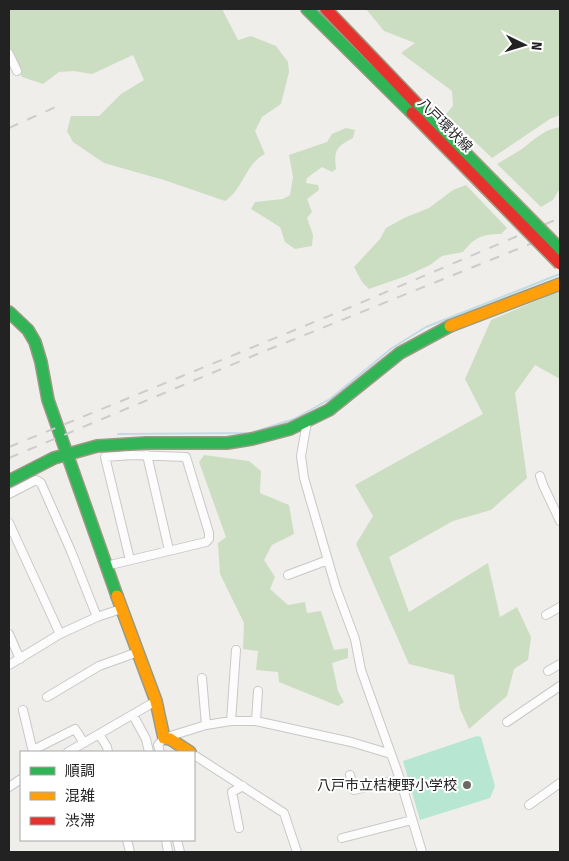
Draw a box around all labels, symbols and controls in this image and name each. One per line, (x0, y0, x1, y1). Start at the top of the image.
north arrow (499, 20, 549, 70)
text: N (528, 41, 545, 51)
street label: 八戸環状線 (414, 94, 476, 156)
legend (20, 751, 195, 841)
text: 順調 (65, 762, 95, 780)
place label: 八戸市立桔梗野小学校 (317, 777, 457, 794)
marker: 八戸市立桔梗野小学校 (461, 779, 473, 791)
text: 混雑 (65, 787, 95, 805)
text: 渋滞 (65, 812, 95, 830)

